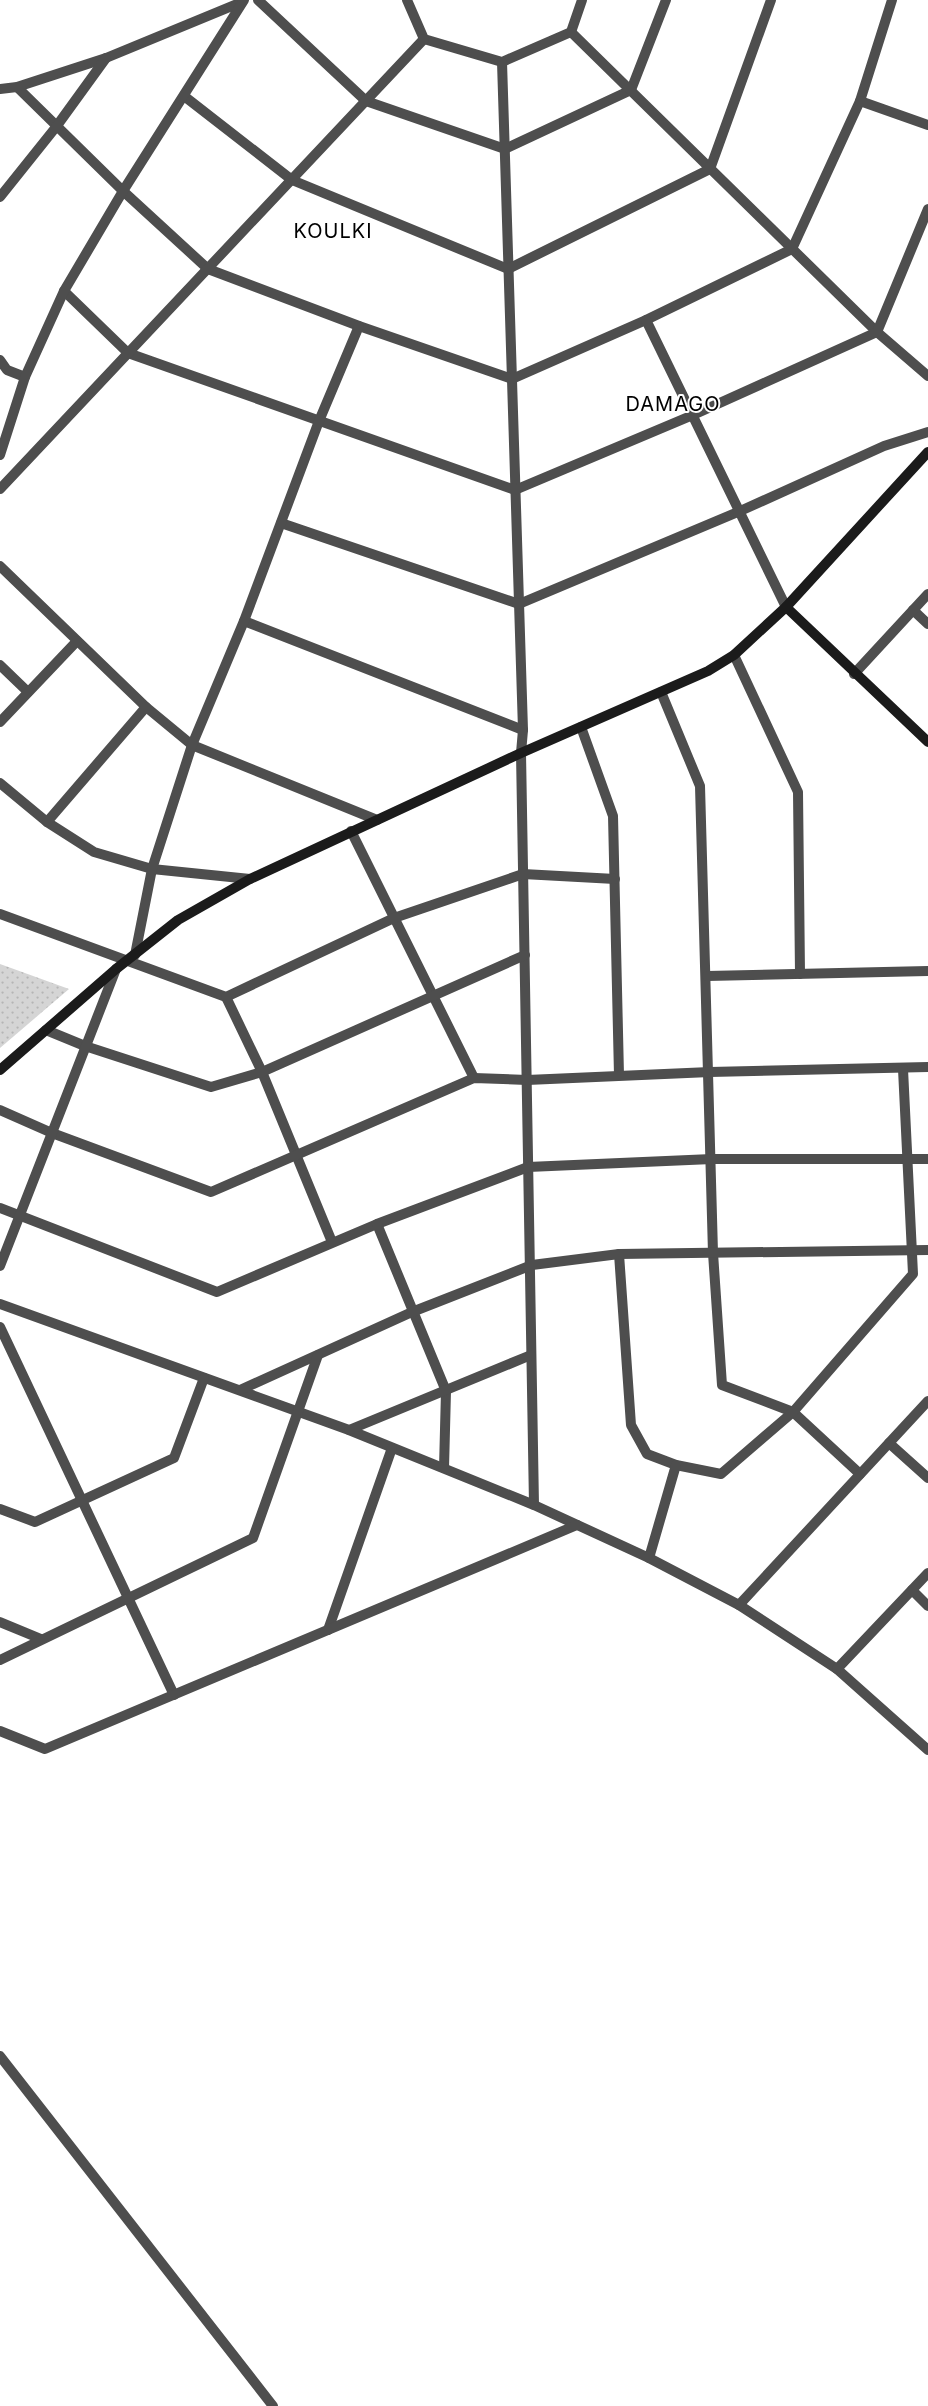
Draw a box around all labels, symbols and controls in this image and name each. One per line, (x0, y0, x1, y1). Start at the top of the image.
district label: KOULKI (293, 219, 373, 243)
district label: DAMAGO (626, 392, 720, 416)

